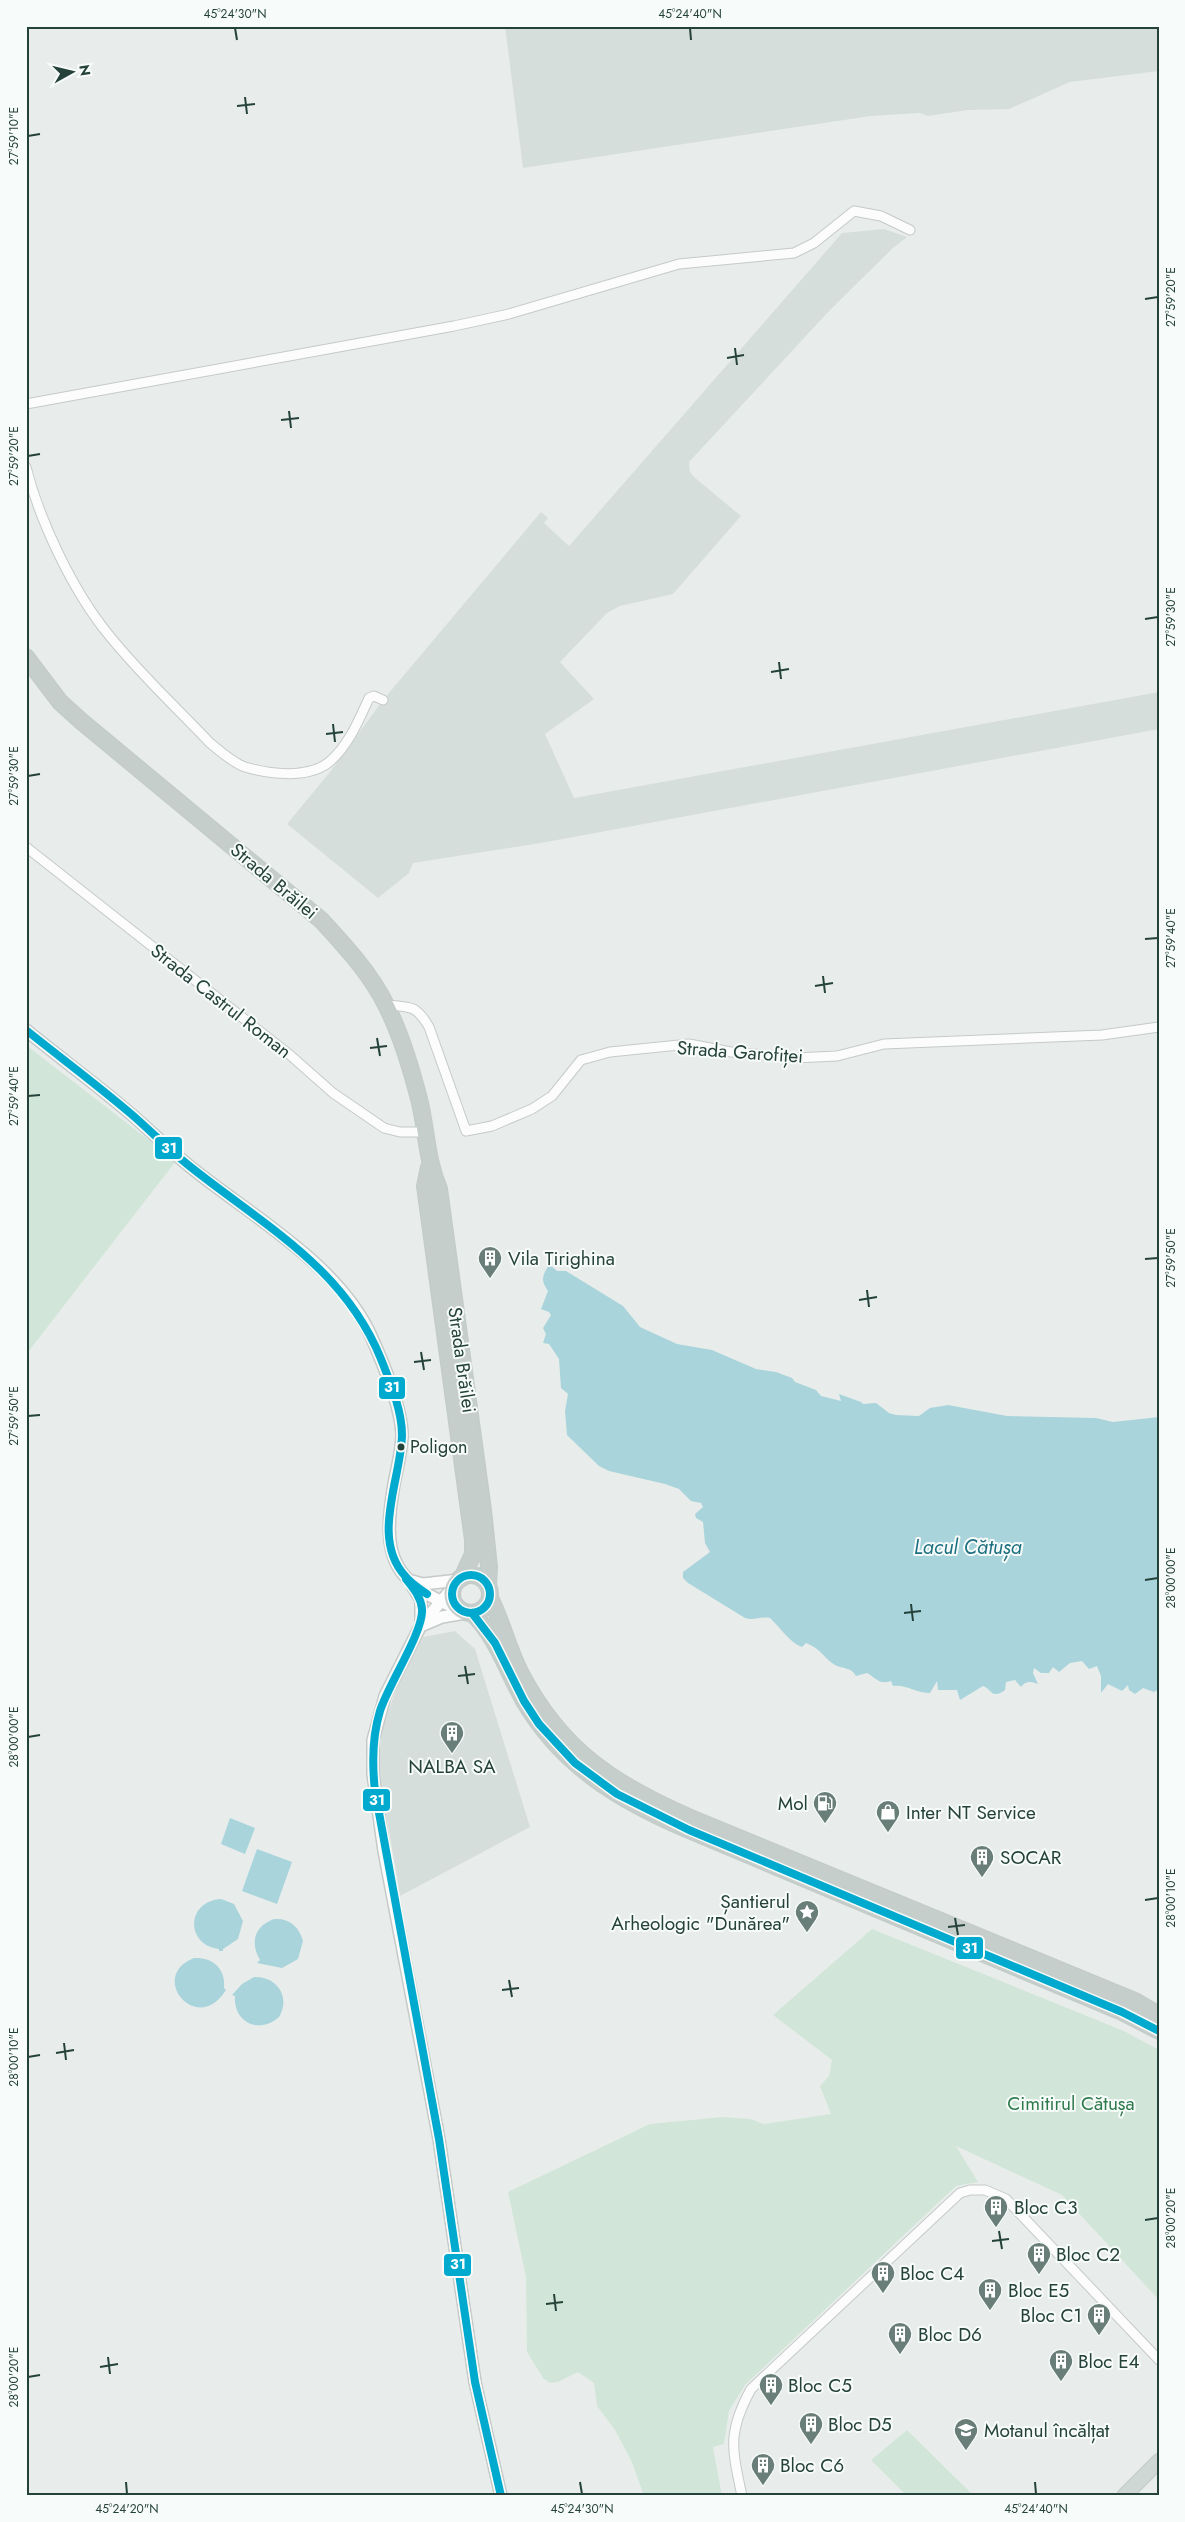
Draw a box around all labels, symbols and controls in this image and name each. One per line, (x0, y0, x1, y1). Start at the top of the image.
text: 45°24'30"N (204, 5, 266, 23)
text: 45°24'40"N (658, 5, 722, 23)
north arrow (48, 48, 98, 98)
text: N (74, 63, 96, 77)
text: 27°59'10"E (5, 107, 23, 165)
text: 27°59'20"E (1162, 267, 1180, 327)
text: 27°59'20"E (5, 426, 23, 486)
text: 27°59'30"E (1162, 587, 1180, 647)
text: 27°59'30"E (5, 746, 23, 806)
street label: Strada Brăilei (224, 836, 324, 926)
text: 27°59'40"E (1162, 908, 1180, 968)
street label: Strada Castrul Roman (145, 937, 297, 1065)
street label: Strada Garofiței (676, 1034, 804, 1070)
text: 27°59'40"E (5, 1066, 23, 1126)
line badge: 31 (154, 1136, 183, 1160)
text: 31 (161, 1138, 177, 1158)
text: 27°59'50"E (1162, 1228, 1180, 1288)
building icon: Vila Tirighina (477, 1245, 503, 1279)
place label: Vila Tirighina (508, 1245, 615, 1272)
street label: Strada Brăilei (441, 1305, 483, 1415)
line badge: 31 (378, 1376, 406, 1400)
text: 31 (384, 1377, 400, 1397)
text: 27°59'50"E (5, 1386, 23, 1446)
place label: Poligon (410, 1434, 468, 1460)
marker: Poligon (396, 1442, 406, 1452)
water label: Lacul Cătușa (914, 1533, 1022, 1562)
text: 28°00'00"E (1162, 1547, 1180, 1609)
text: 28°00'00"E (5, 1706, 23, 1768)
building icon: NALBA SA (439, 1720, 465, 1754)
place label: NALBA SA (408, 1753, 496, 1780)
line badge: 31 (362, 1788, 391, 1812)
text: 31 (369, 1790, 385, 1810)
place label: Mol (778, 1790, 808, 1817)
fuel station icon: Mol (812, 1790, 838, 1824)
shop icon: Inter NT Service (875, 1799, 901, 1833)
place label: Inter NT Service (906, 1799, 1036, 1826)
building icon: SOCAR (969, 1844, 995, 1878)
place label: SOCAR (1000, 1844, 1062, 1871)
text: 28°00'10"E (1162, 1868, 1180, 1928)
place label: Șantierul Arheologic "Dunărea" (611, 1888, 790, 1937)
place icon: Șantierul Arheologic "Dunărea" (794, 1899, 820, 1933)
line badge: 31 (955, 1936, 984, 1960)
text: 31 (962, 1938, 978, 1958)
text: 28°00'10"E (5, 2027, 23, 2087)
park label: Cimitirul Cătușa (1007, 2090, 1135, 2117)
text: 28°00'20"E (1162, 2188, 1180, 2248)
building icon: Bloc C3 (983, 2194, 1009, 2228)
place label: Bloc C3 (1014, 2194, 1078, 2221)
building icon: Bloc C2 (1026, 2241, 1052, 2275)
place label: Bloc C2 (1056, 2241, 1120, 2268)
line badge: 31 (443, 2253, 472, 2277)
text: 31 (450, 2254, 466, 2274)
building icon: Bloc C4 (870, 2260, 896, 2294)
place label: Bloc C4 (900, 2260, 964, 2287)
building icon: Bloc E5 (977, 2277, 1003, 2311)
place label: Bloc E5 (1008, 2277, 1069, 2304)
place label: Bloc C1 (1020, 2302, 1082, 2329)
building icon: Bloc C1 (1086, 2302, 1112, 2336)
building icon: Bloc D6 (887, 2321, 913, 2355)
place label: Bloc D6 (918, 2321, 982, 2348)
text: 28°00'20"E (5, 2347, 23, 2407)
building icon: Bloc E4 (1048, 2348, 1074, 2382)
place label: Bloc E4 (1078, 2348, 1140, 2375)
building icon: Bloc C5 (758, 2372, 784, 2406)
place label: Bloc C5 (788, 2372, 852, 2399)
building icon: Bloc D5 (798, 2411, 824, 2445)
place label: Bloc D5 (828, 2411, 892, 2438)
school or university icon: Motanul încălțat (953, 2417, 979, 2451)
place label: Motanul încălțat (984, 2417, 1110, 2444)
building icon: Bloc C6 (750, 2452, 776, 2486)
place label: Bloc C6 (780, 2452, 844, 2479)
text: 45°24'20"N (95, 2500, 159, 2518)
text: 45°24'30"N (551, 2500, 613, 2518)
text: 45°24'40"N (1004, 2500, 1068, 2518)

